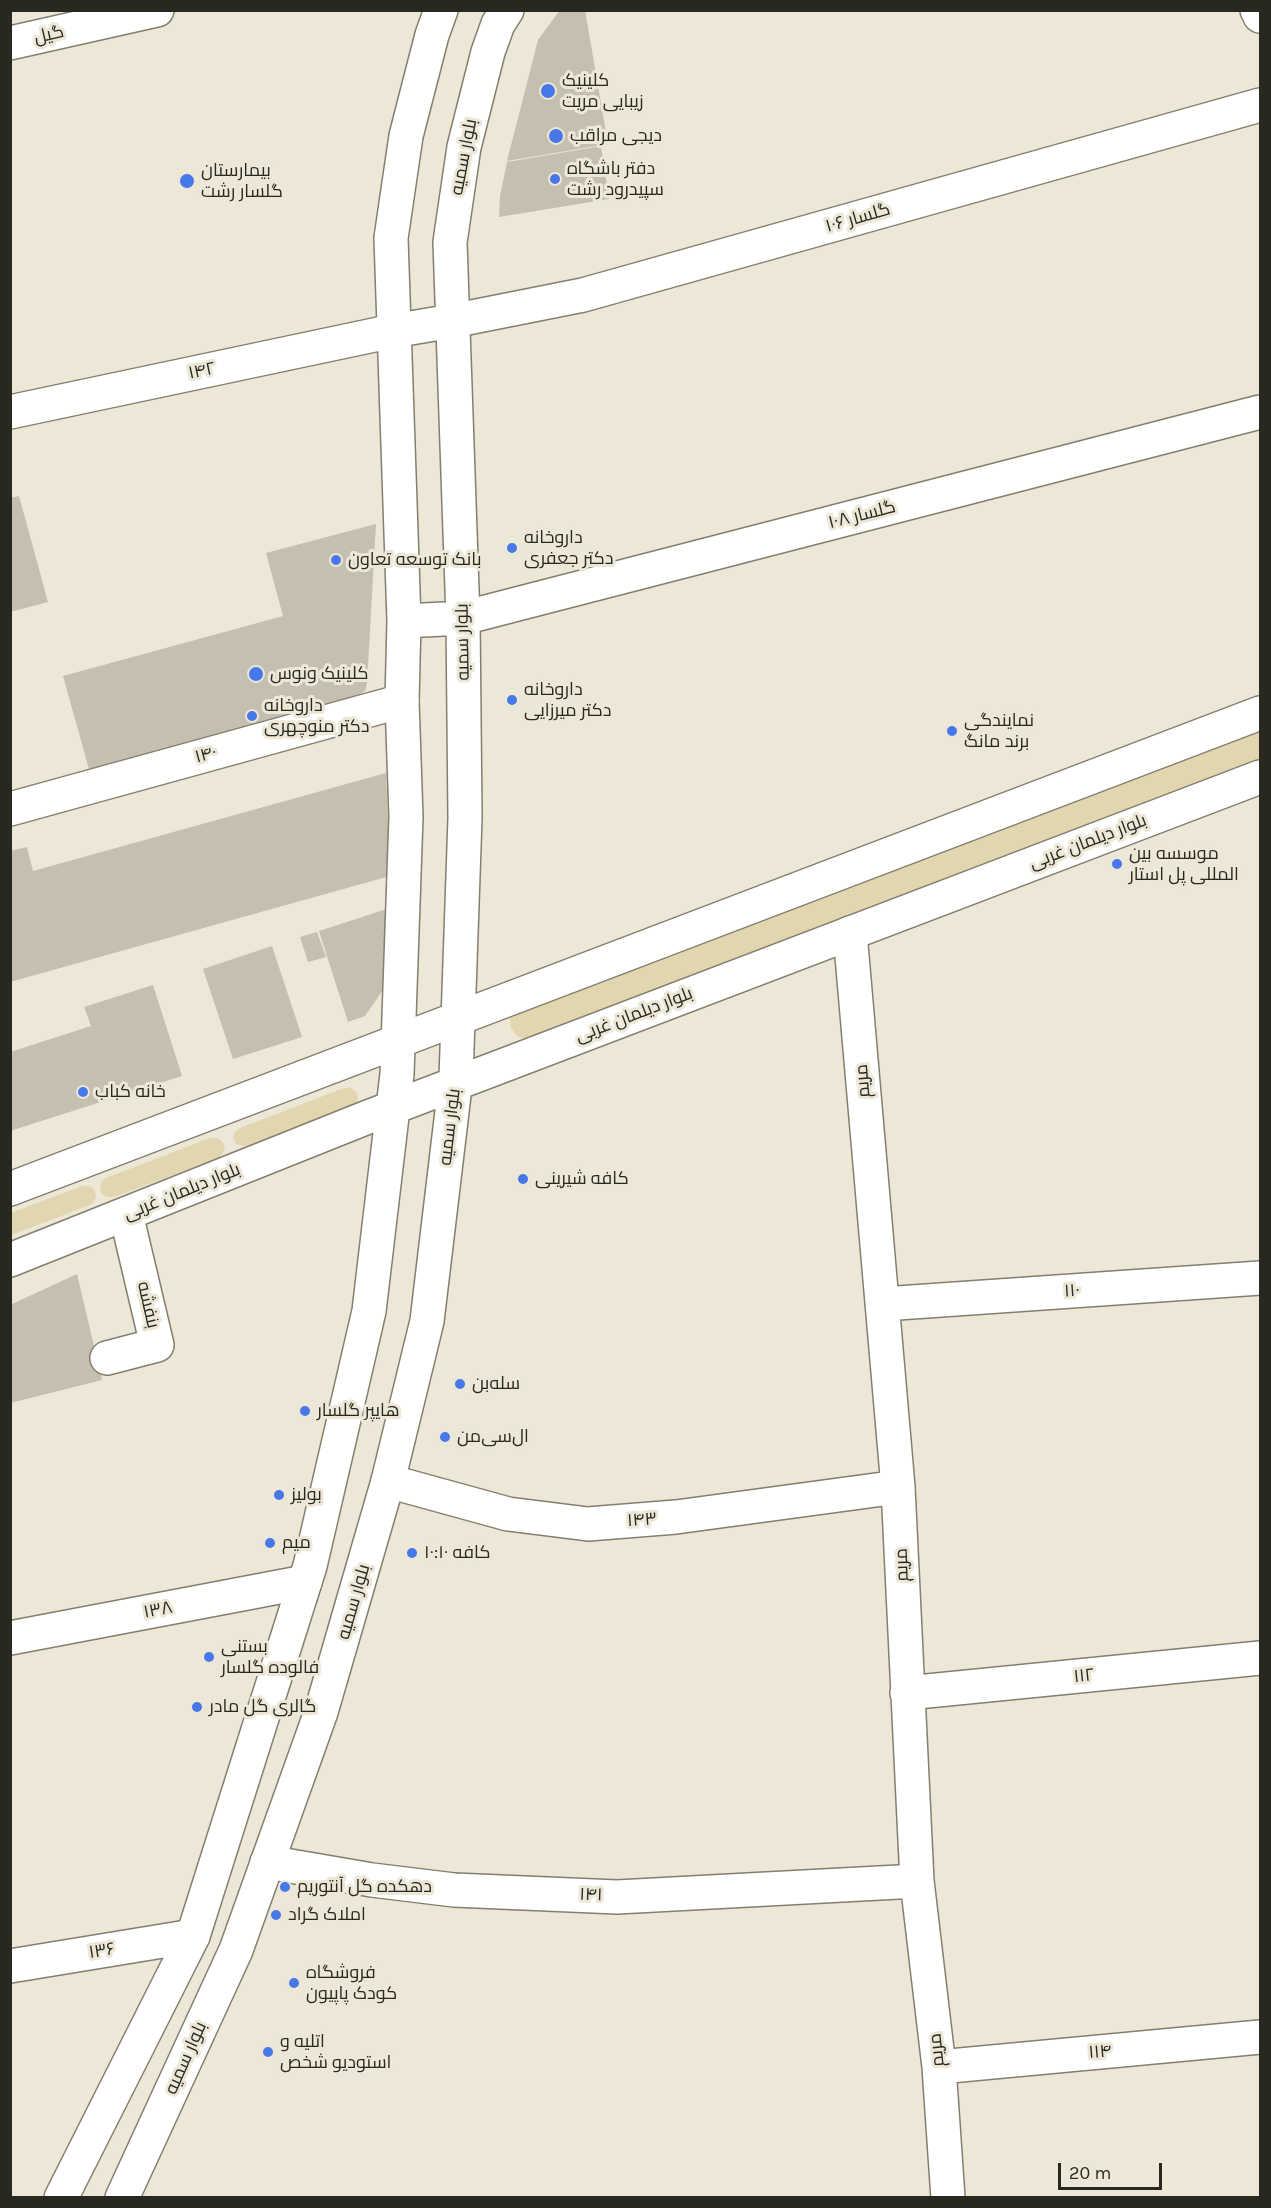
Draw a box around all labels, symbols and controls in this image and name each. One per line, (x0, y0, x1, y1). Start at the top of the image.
street label: گیل (32, 21, 66, 49)
place label: کلینیک زیبایی مریت (562, 70, 644, 112)
marker: کلینیک زیبایی مریت (539, 82, 557, 100)
street label: بلوار سمیه (446, 117, 482, 197)
place label: دیجی مراقب (570, 125, 662, 147)
marker: دیجی مراقب (547, 127, 565, 145)
place label: دفتر باشگاه سپیدرود رشت (567, 158, 664, 201)
place label: بیمارستان گلسار رشت (201, 160, 283, 202)
marker: بیمارستان گلسار رشت (178, 172, 196, 190)
marker: دفتر باشگاه سپیدرود رشت (548, 172, 562, 186)
street label: گلسار ۱۰۶ (823, 199, 893, 237)
street label: ۱۴۲ (187, 358, 217, 384)
street label: گلسار ۱۰۸ (826, 496, 898, 534)
place label: داروخانه دکتر جعفری (524, 527, 613, 570)
marker: داروخانه دکتر جعفری (505, 541, 519, 555)
place label: بانک توسعه تعاون (348, 549, 481, 571)
marker: بانک توسعه تعاون (329, 553, 343, 567)
street label: بلوار سمیه (452, 603, 474, 681)
place label: کلینیک ونوس (270, 663, 368, 685)
marker: کلینیک ونوس (247, 665, 265, 683)
place label: داروخانه دکتر میرزایی (524, 679, 611, 722)
marker: داروخانه دکتر میرزایی (505, 693, 519, 707)
place label: داروخانه دکتر منوچهری (264, 695, 370, 738)
marker: داروخانه دکتر منوچهری (245, 709, 259, 723)
place label: نمایندگی برند مانگ (964, 710, 1034, 752)
marker: نمایندگی برند مانگ (945, 724, 959, 738)
street label: ۱۴۰ (193, 742, 219, 768)
street label: بلوار دیلمان غربی (1026, 810, 1150, 874)
place label: موسسه بین المللی پل استار (1129, 843, 1239, 886)
marker: موسسه بین المللی پل استار (1110, 857, 1124, 871)
street label: بلوار دیلمان غربی (572, 983, 696, 1047)
street label: مریم (851, 1063, 875, 1099)
place label: خانه کباب (95, 1081, 166, 1103)
marker: خانه کباب (76, 1085, 90, 1099)
street label: بلوار سمیه (435, 1087, 465, 1167)
street label: بلوار دیلمان غربی (120, 1159, 244, 1225)
place label: کافه شیرینی (535, 1168, 629, 1190)
marker: کافه شیرینی (516, 1172, 530, 1186)
street label: بنفشه (132, 1279, 164, 1331)
street label: ۱۱۰ (1063, 1280, 1081, 1302)
place label: سله‌بن (472, 1373, 520, 1395)
marker: سله‌بن (453, 1377, 467, 1391)
place label: هایپر گلسار (317, 1400, 400, 1422)
marker: هایپر گلسار (298, 1404, 312, 1418)
place label: ال‌سی‌من (457, 1426, 529, 1448)
marker: ال‌سی‌من (438, 1430, 452, 1444)
place label: بولیز (291, 1484, 322, 1506)
marker: بولیز (272, 1488, 286, 1502)
street label: ۱۴۳ (626, 1508, 658, 1532)
place label: میم (282, 1532, 311, 1554)
marker: میم (263, 1536, 277, 1550)
place label: کافه ۱۰:۱۰ (424, 1542, 490, 1564)
marker: کافه ۱۰:۱۰ (405, 1546, 419, 1560)
street label: مریم (891, 1548, 913, 1582)
street label: بلوار سمیه (333, 1562, 375, 1642)
street label: ۱۳۸ (142, 1597, 174, 1623)
place label: بستنی فالوده گلسار (221, 1636, 319, 1678)
marker: بستنی فالوده گلسار (202, 1650, 216, 1664)
street label: ۱۱۲ (1073, 1664, 1095, 1688)
place label: گالری گل مادر (209, 1696, 317, 1718)
marker: گالری گل مادر (190, 1700, 204, 1714)
place label: دهکده گل آنتوریم (297, 1876, 432, 1898)
marker: دهکده گل آنتوریم (278, 1880, 292, 1894)
street label: ۱۴۱ (579, 1884, 603, 1906)
place label: املاک گراد (288, 1904, 366, 1926)
marker: املاک گراد (269, 1908, 283, 1922)
street label: ۱۳۶ (87, 1938, 117, 1964)
place label: فروشگاه کودک پاپیون (306, 1962, 397, 2004)
marker: فروشگاه کودک پاپیون (287, 1976, 301, 1990)
street label: بلوار سمیه (160, 2018, 212, 2098)
place label: اتلیه و استودیو شخص (280, 2031, 391, 2074)
street label: مریم (925, 2032, 949, 2068)
street label: ۱۱۴ (1088, 2040, 1112, 2064)
marker: اتلیه و استودیو شخص (261, 2045, 275, 2059)
scale bar (1061, 2151, 1164, 2189)
text: 20 m (1069, 2162, 1111, 2184)

